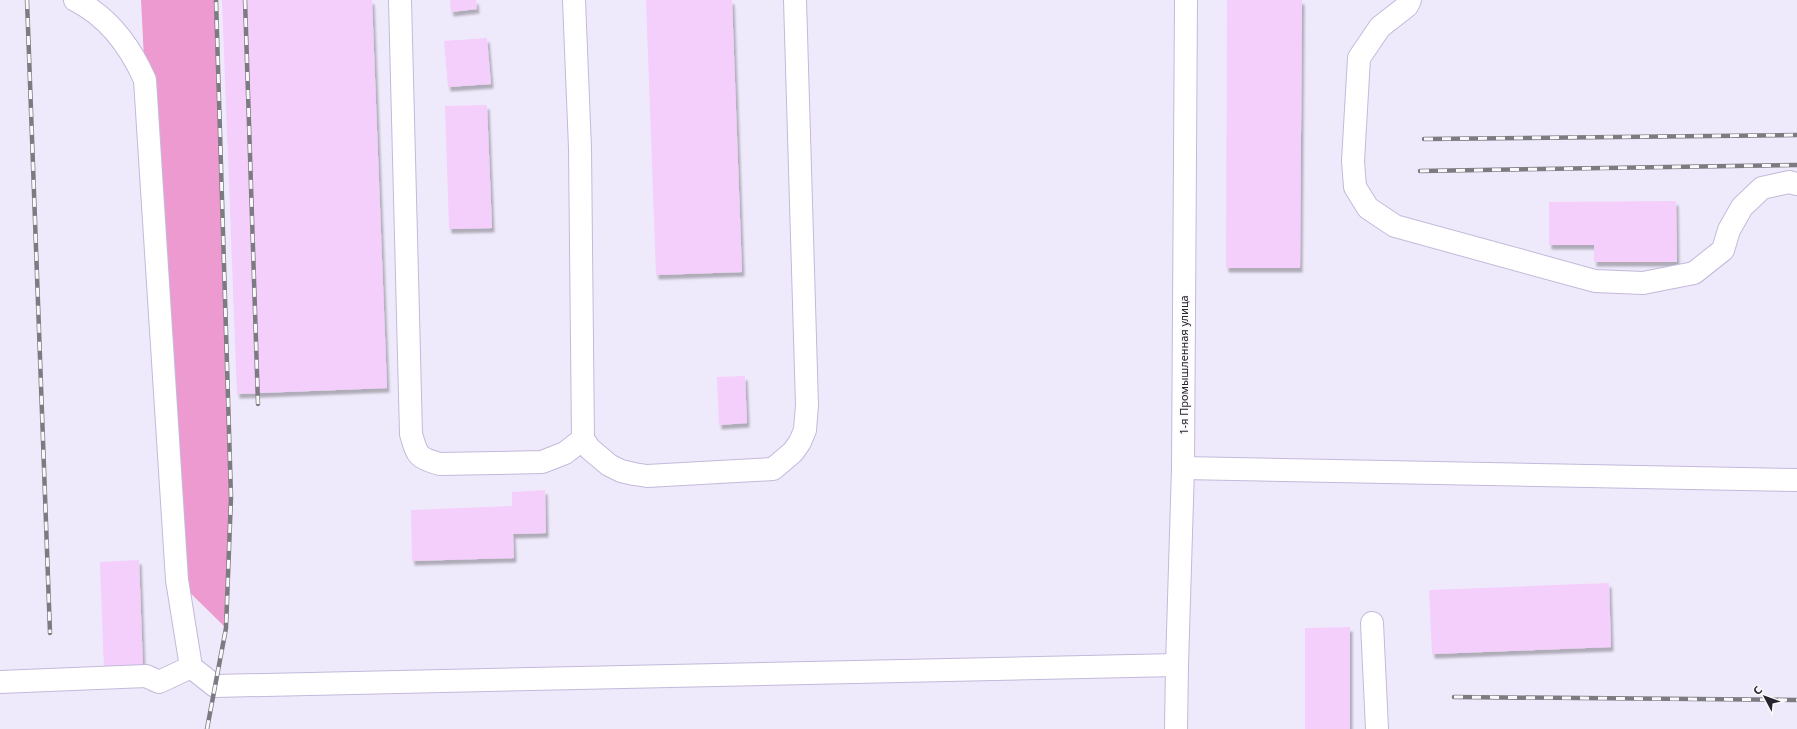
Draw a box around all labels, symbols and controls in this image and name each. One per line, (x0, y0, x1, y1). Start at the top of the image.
street label: 1-я Промышленная улица (1176, 295, 1191, 435)
north arrow (1745, 677, 1785, 717)
text: С (1749, 683, 1765, 698)

